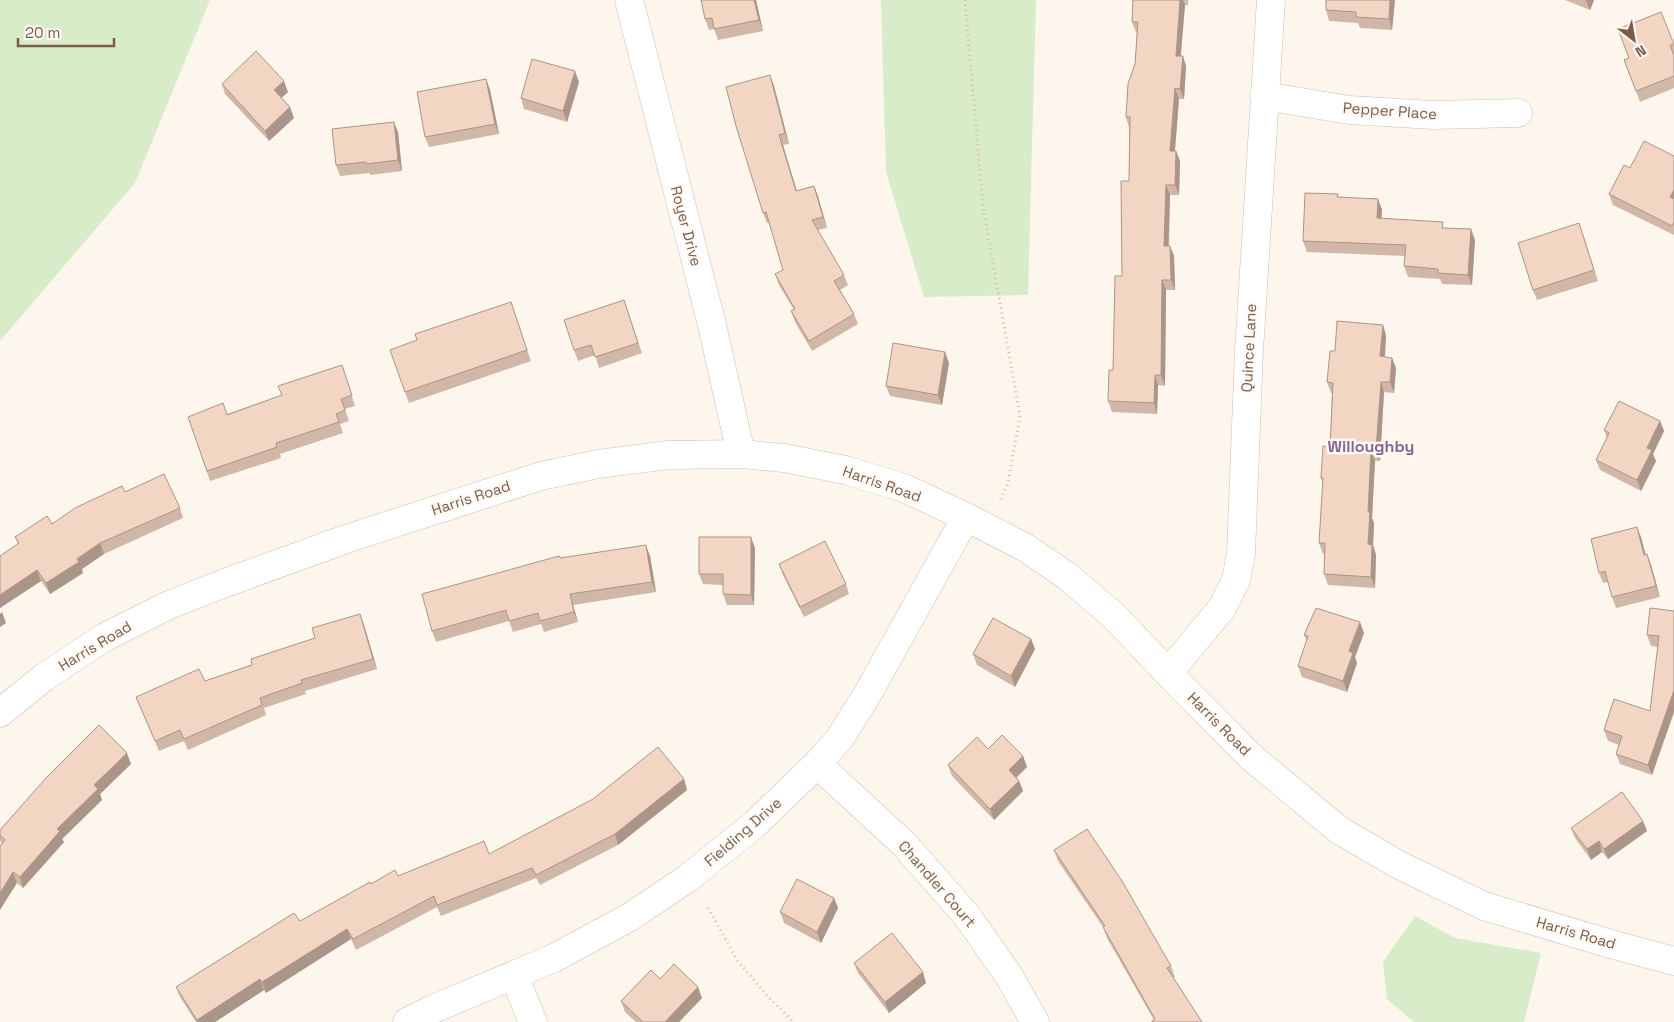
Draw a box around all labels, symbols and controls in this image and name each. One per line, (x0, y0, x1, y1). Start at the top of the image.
scale bar (18, 15, 114, 47)
north arrow (1609, 15, 1659, 65)
text: 20 m (25, 23, 60, 42)
text: N (1632, 41, 1649, 61)
street label: Pepper Place (1342, 98, 1438, 123)
street label: Royer Drive (667, 184, 706, 268)
street label: Quince Lane (1237, 303, 1260, 393)
district label: Willoughby (1328, 436, 1414, 457)
street label: Harris Road (840, 461, 924, 506)
street label: Harris Road (429, 476, 513, 519)
street label: Harris Road (55, 616, 135, 675)
street label: Harris Road (1184, 688, 1255, 759)
street label: Fielding Drive (700, 793, 785, 870)
street label: Chandler Court (894, 836, 980, 931)
street label: Harris Road (1534, 912, 1618, 953)

